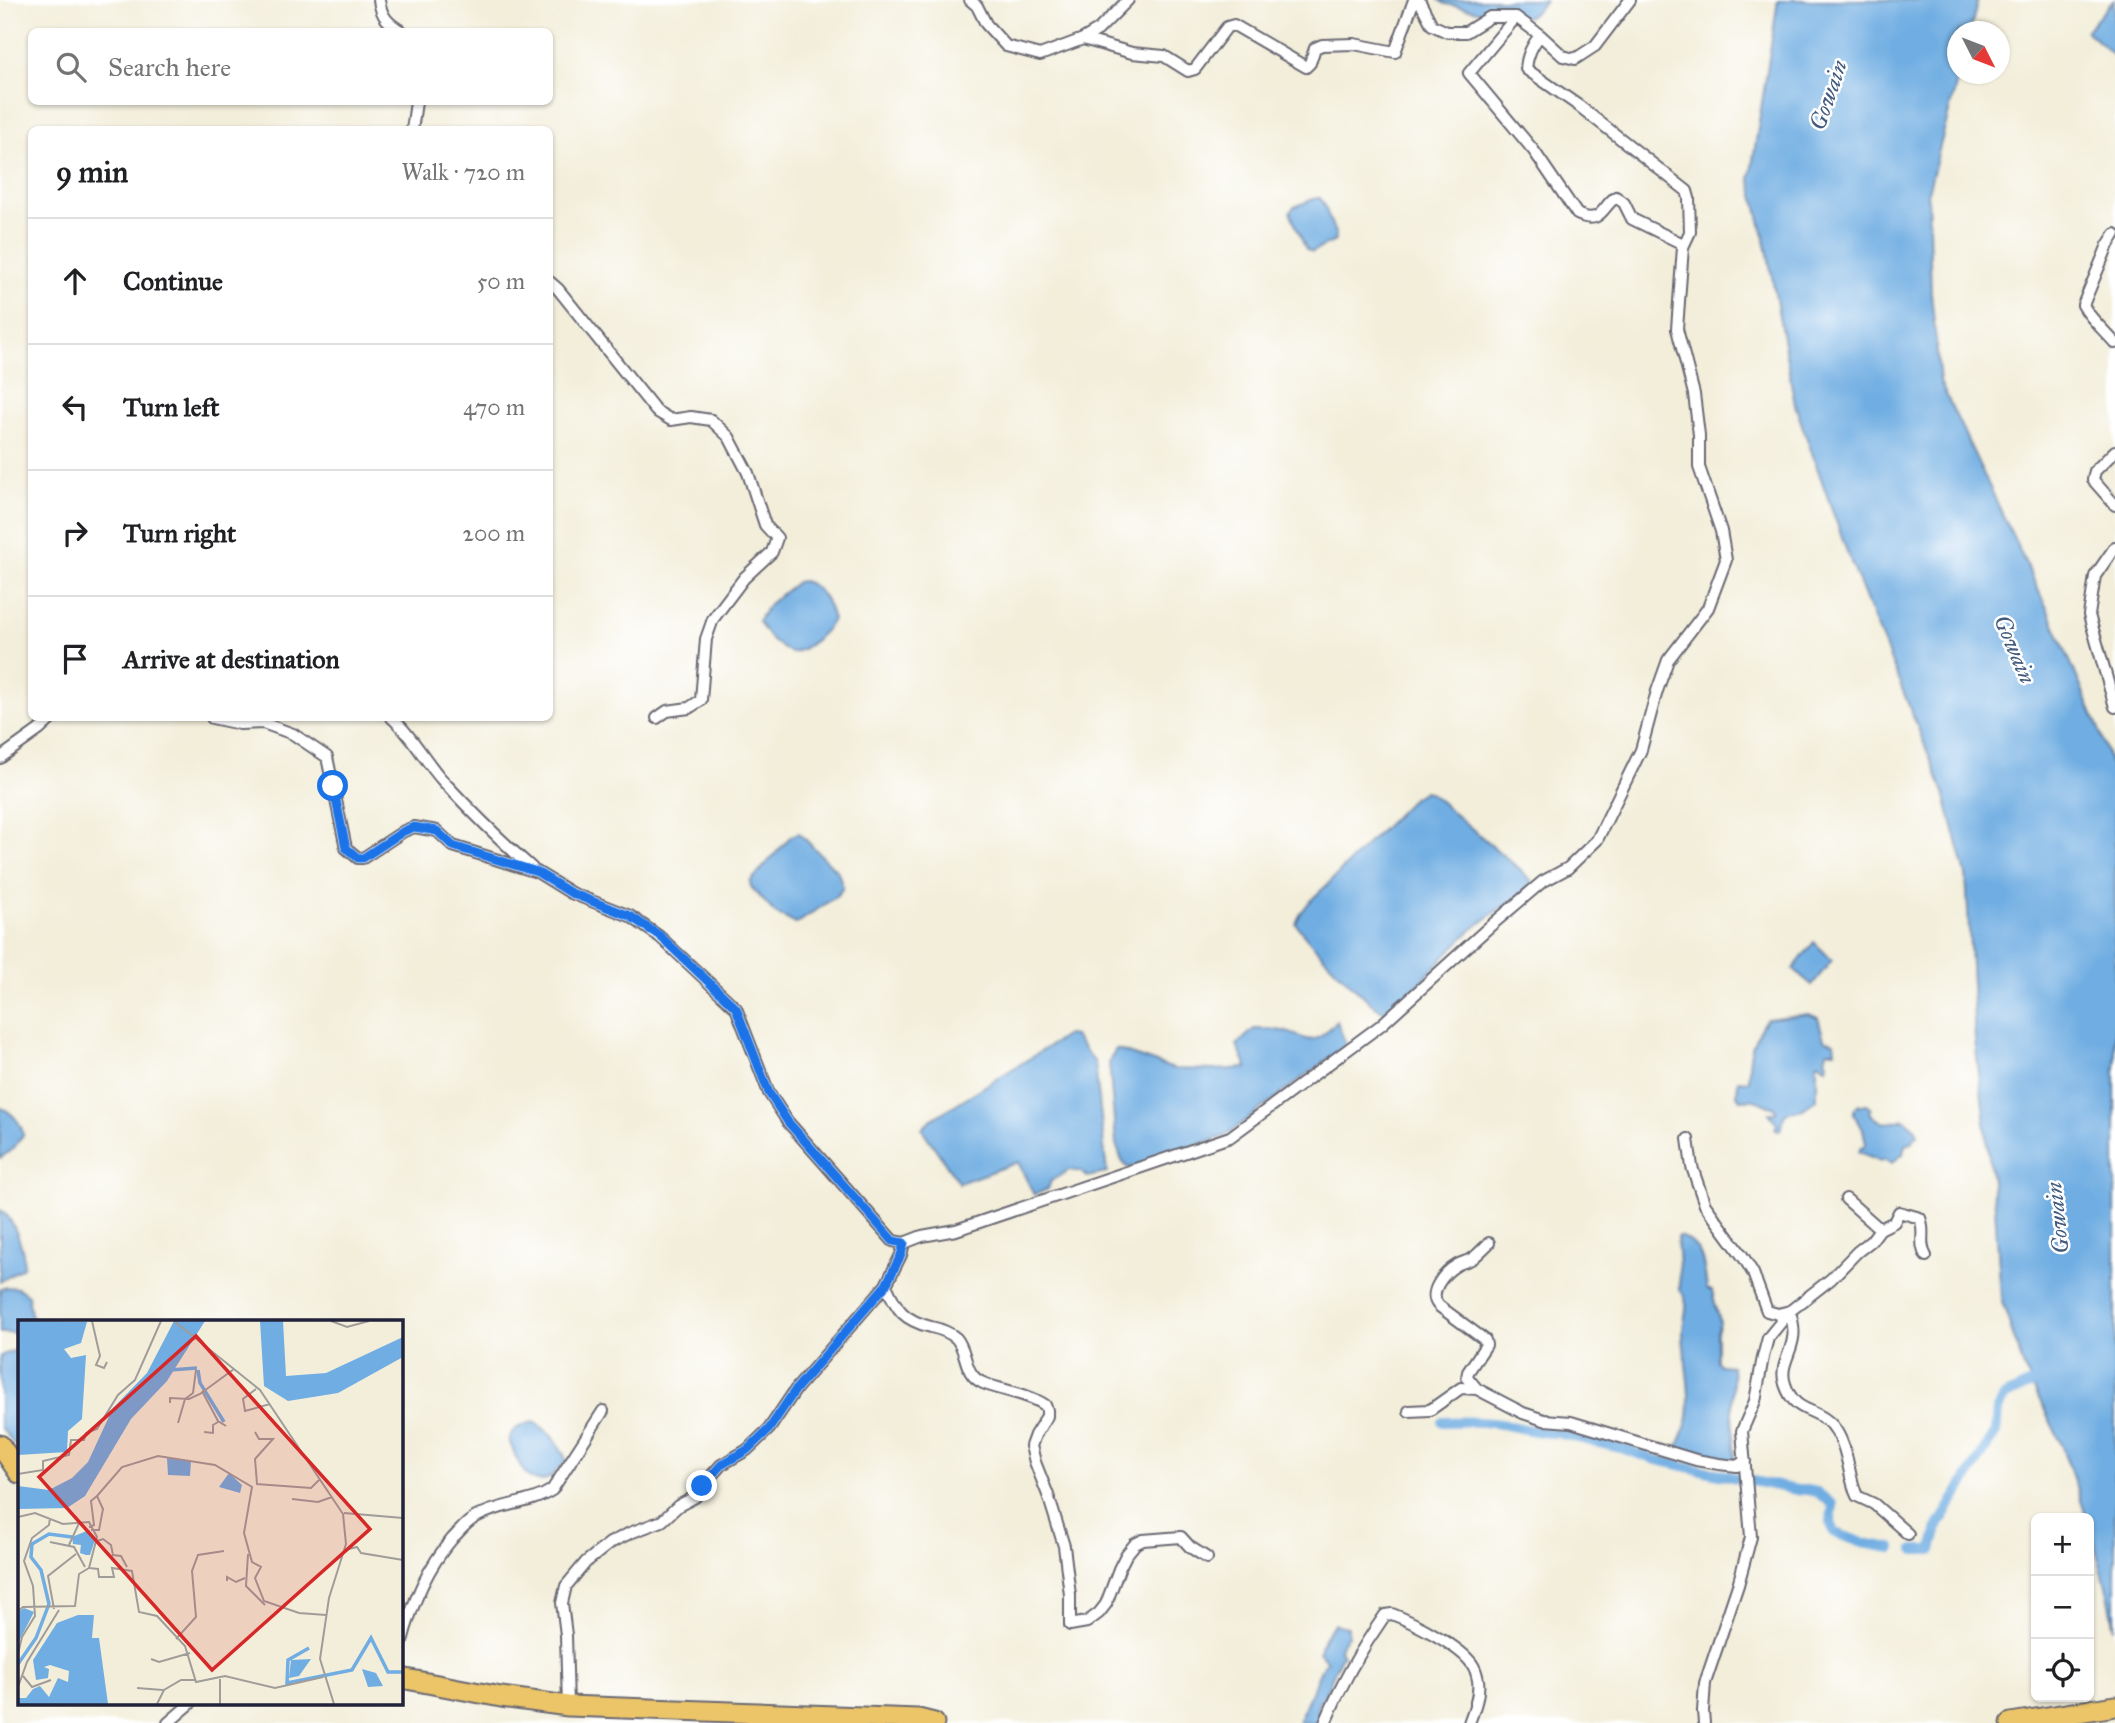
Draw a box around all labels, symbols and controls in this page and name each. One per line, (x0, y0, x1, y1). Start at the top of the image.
north arrow (1947, 21, 2010, 84)
search box (28, 28, 553, 105)
icon: search (52, 48, 90, 86)
text: Search here (108, 51, 231, 83)
water label: Gowain (1803, 56, 1853, 134)
text: 9 min (56, 154, 128, 190)
text: Walk · 720 m (401, 158, 525, 186)
icon: ahead (56, 262, 94, 300)
text: Continue (123, 265, 223, 297)
text: 50 m (477, 267, 525, 295)
icon: left (56, 388, 94, 426)
text: Turn left (123, 391, 219, 423)
text: 470 m (463, 393, 525, 421)
icon: right (56, 514, 94, 552)
text: Turn right (123, 517, 236, 549)
text: 200 m (463, 519, 525, 547)
water label: Gowain (1988, 610, 2042, 688)
icon: arrive (56, 640, 94, 678)
text: Arrive at destination (123, 643, 340, 675)
route start (317, 770, 348, 801)
water label: Gowain (2039, 1181, 2075, 1255)
inset map (18, 1320, 402, 1706)
route end (686, 1470, 717, 1501)
map controls (2031, 1513, 2094, 1702)
button: + (2031, 1513, 2094, 1576)
button: − (2031, 1576, 2094, 1639)
button: locate (2031, 1639, 2094, 1702)

